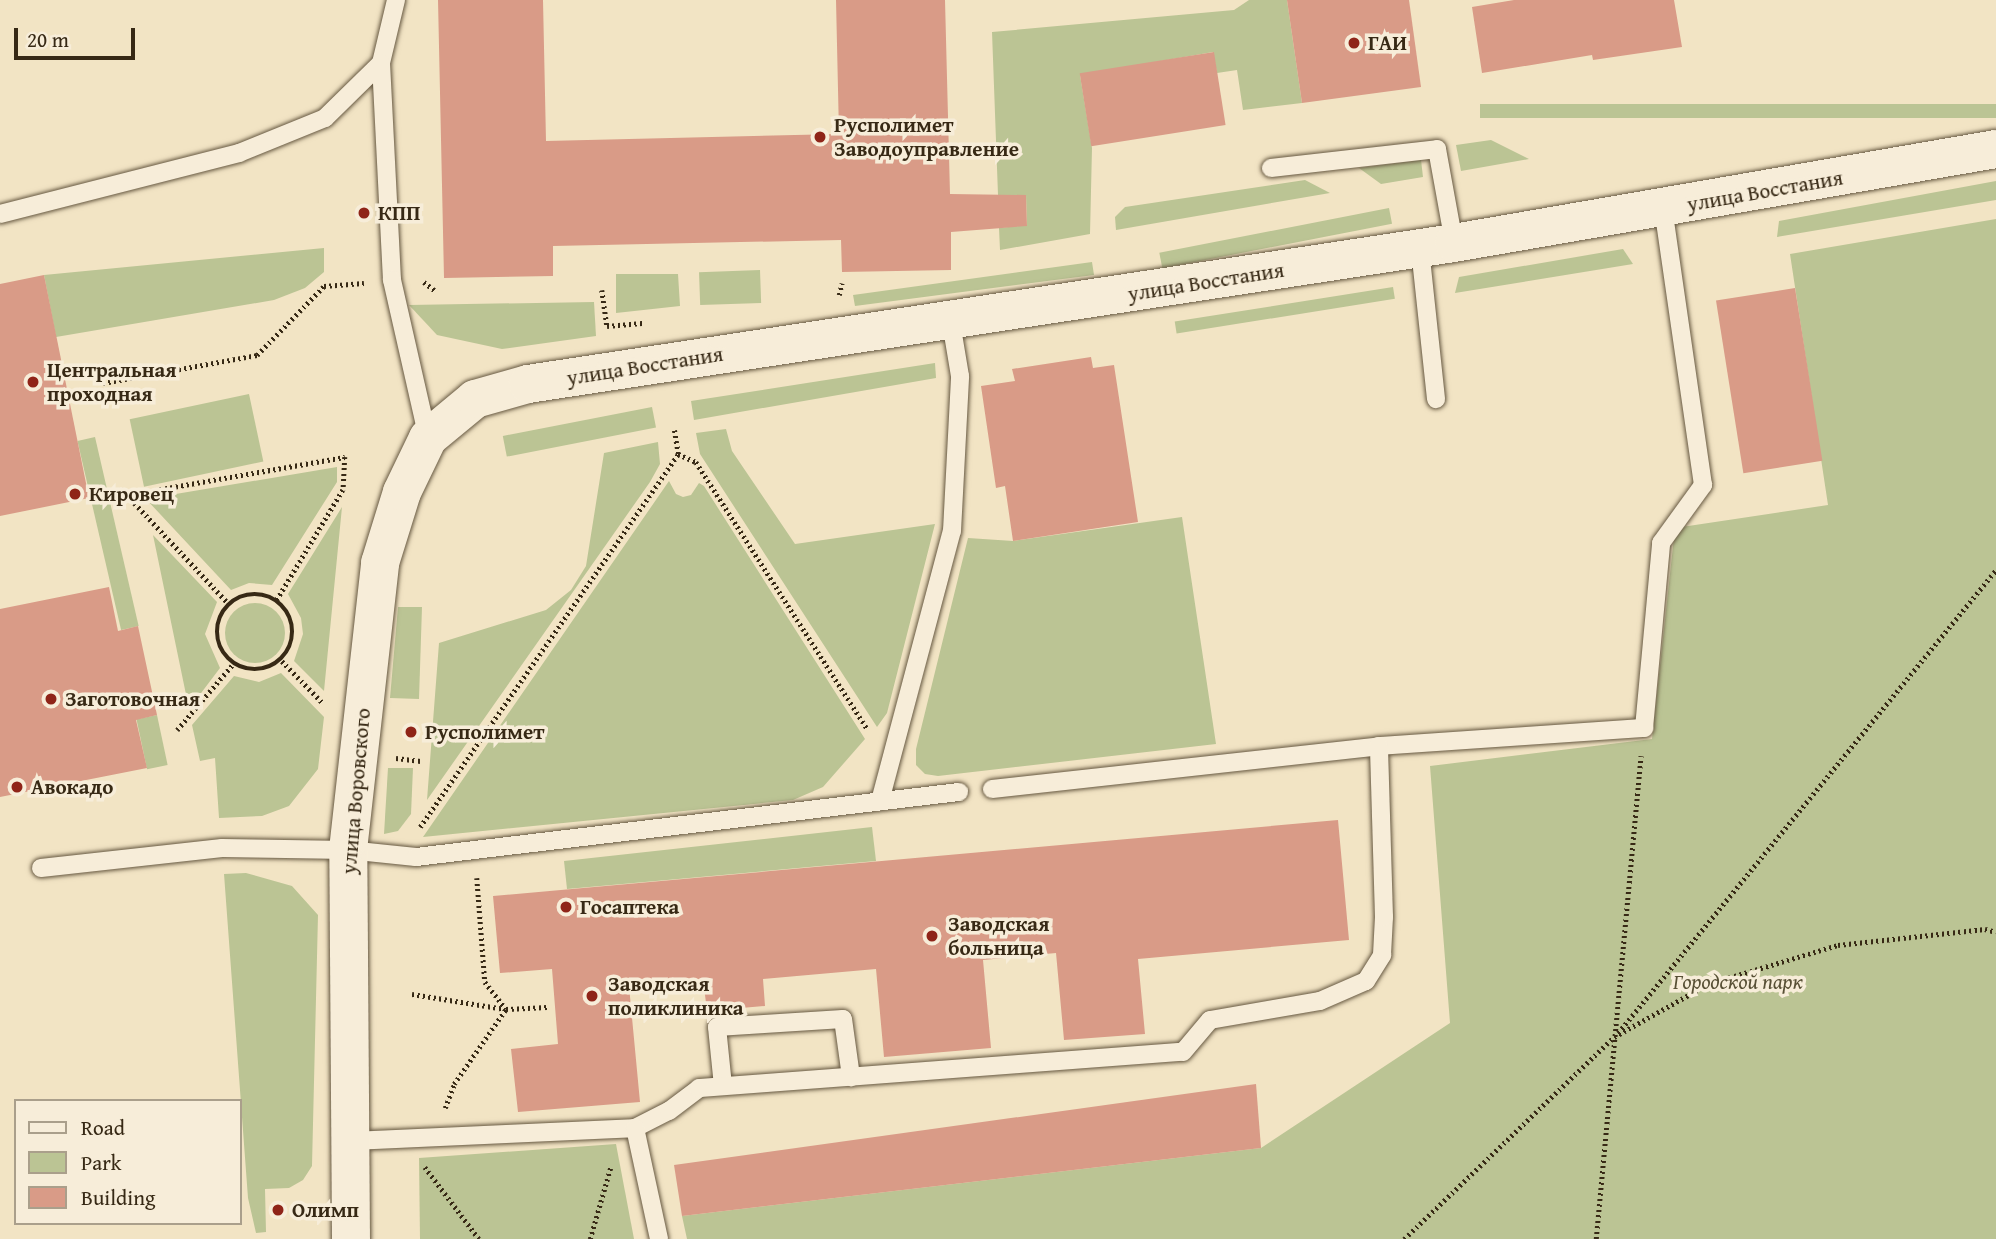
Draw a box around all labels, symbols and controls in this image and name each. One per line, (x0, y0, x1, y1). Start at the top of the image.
scale bar (18, 14, 138, 58)
text: 20 m (27, 24, 69, 55)
place label: ГАИ (1368, 30, 1407, 56)
marker: ГАИ (1346, 35, 1362, 51)
place label: Русполимет Заводоуправление (834, 112, 1019, 162)
marker: Русполимет Заводоуправление (812, 129, 828, 145)
street label: улица Восстания (1685, 165, 1845, 217)
place label: КПП (378, 200, 420, 226)
marker: КПП (356, 205, 372, 221)
street label: улица Восстания (1126, 257, 1286, 307)
street label: улица Восстания (565, 341, 725, 391)
place label: Центральная проходная (47, 357, 177, 407)
marker: Центральная проходная (25, 374, 41, 390)
place label: Кировец (89, 481, 174, 507)
marker: Кировец (67, 486, 83, 502)
place label: Заготовочная (65, 686, 200, 712)
marker: Заготовочная (43, 691, 59, 707)
street label: улица Воровского (336, 707, 376, 875)
place label: Русполимет (425, 719, 544, 745)
marker: Русполимет (403, 724, 419, 740)
place label: Авокадо (31, 774, 113, 800)
marker: Авокадо (9, 779, 25, 795)
place label: Госаптека (580, 894, 679, 920)
marker: Госаптека (558, 899, 574, 915)
place label: Заводская больница (948, 911, 1049, 961)
marker: Заводская больница (922, 926, 942, 946)
park label: Городской парк (1673, 969, 1803, 995)
place label: Заводская поликлиника (608, 971, 744, 1021)
marker: Заводская поликлиника (582, 986, 602, 1006)
legend (14, 1099, 242, 1225)
text: Road (81, 1112, 125, 1143)
text: Park (81, 1147, 122, 1178)
text: Building (81, 1182, 155, 1213)
place label: Олимп (292, 1197, 359, 1223)
marker: Олимп (270, 1202, 286, 1218)

